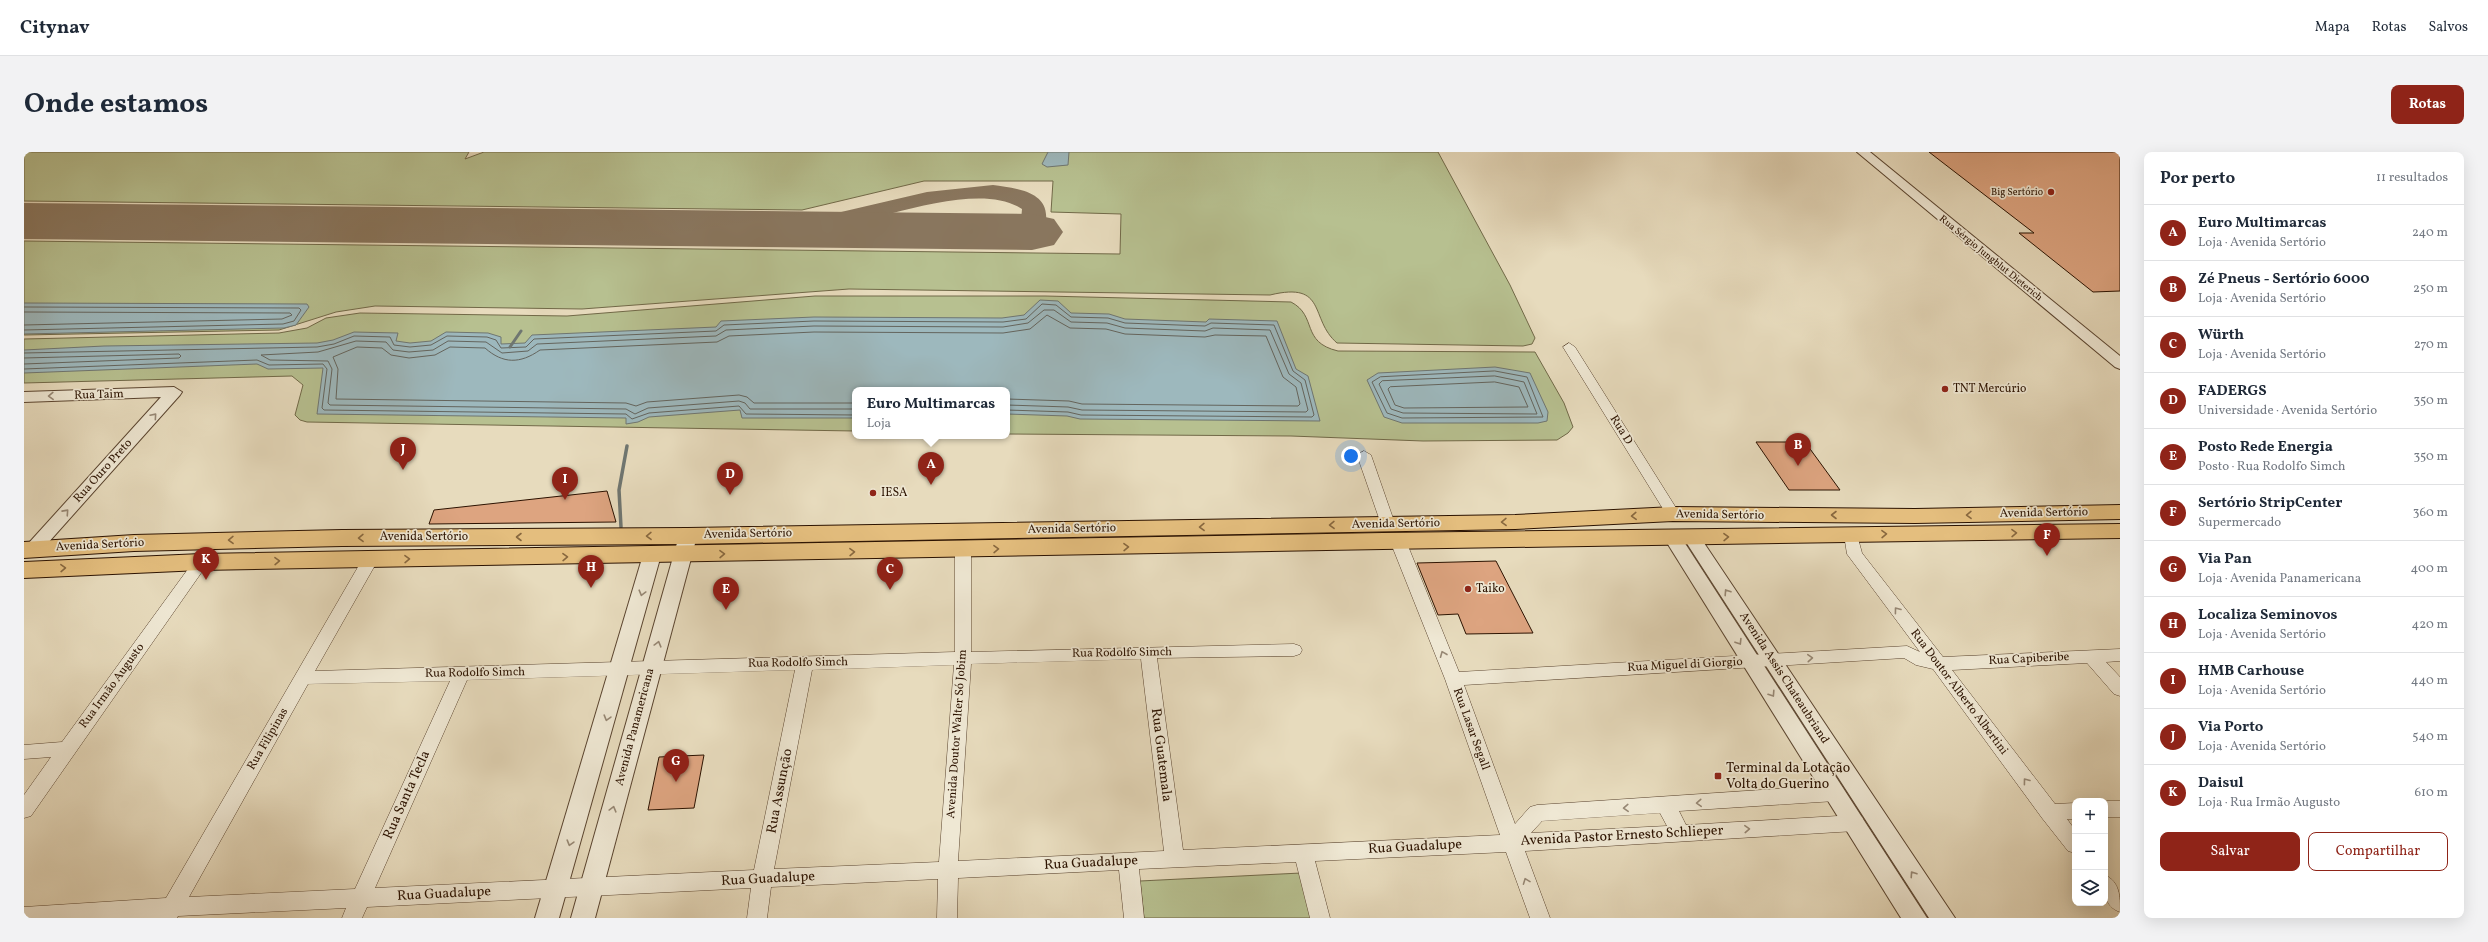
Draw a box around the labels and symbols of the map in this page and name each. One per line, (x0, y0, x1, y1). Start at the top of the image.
place label: Big Sertório (1991, 185, 2043, 199)
marker: Big Sertório (2046, 187, 2056, 197)
street label: Rua Sérgio Jungblut Dieterich (1936, 212, 2046, 304)
place label: TNT Mercúrio (1953, 381, 2026, 397)
marker: TNT Mercúrio (1940, 384, 1950, 394)
street label: Rua Taim (74, 386, 124, 404)
one-way arrow (48, 392, 54, 400)
street label: Rua D (1606, 412, 1636, 448)
one-way arrow (149, 413, 156, 420)
pin: B (1785, 433, 1811, 466)
street label: Rua Ouro Preto (70, 436, 136, 506)
pin: J (390, 437, 416, 470)
your location (1341, 446, 1361, 466)
pin: A (918, 452, 944, 485)
pin: D (717, 462, 743, 495)
pin: I (552, 467, 578, 500)
place label: IESA (881, 485, 908, 501)
marker: IESA (868, 488, 878, 498)
street label: Avenida Sertório (2000, 504, 2088, 522)
street label: Avenida Sertório (1676, 506, 1764, 524)
one-way arrow (61, 509, 69, 517)
one-way arrow (1631, 511, 1637, 520)
one-way arrow (1831, 511, 1837, 519)
one-way arrow (1966, 511, 1972, 519)
street label: Avenida Sertório (1352, 515, 1440, 533)
one-way arrow (1501, 518, 1507, 526)
street label: Avenida Sertório (1028, 520, 1116, 538)
one-way arrow (1329, 521, 1335, 529)
one-way arrow (1199, 523, 1205, 531)
pin: F (2034, 523, 2060, 556)
street label: Avenida Sertório (704, 525, 792, 543)
street label: Avenida Sertório (380, 529, 468, 545)
one-way arrow (2011, 529, 2017, 537)
one-way arrow (1881, 530, 1887, 539)
one-way arrow (646, 532, 652, 540)
one-way arrow (516, 533, 522, 541)
one-way arrow (1723, 533, 1729, 541)
one-way arrow (358, 534, 364, 542)
street label: Avenida Sertório (55, 535, 145, 555)
one-way arrow (228, 536, 234, 545)
one-way arrow (1123, 542, 1129, 551)
one-way arrow (993, 545, 999, 554)
pin: K (193, 547, 219, 580)
one-way arrow (849, 548, 855, 556)
one-way arrow (719, 550, 725, 558)
one-way arrow (562, 553, 568, 561)
one-way arrow (404, 555, 410, 563)
pin: H (578, 555, 604, 588)
one-way arrow (274, 557, 280, 565)
pin: C (877, 557, 903, 590)
one-way arrow (60, 564, 66, 572)
pin: E (713, 577, 739, 610)
place label: Taiko (1476, 581, 1505, 597)
marker: Taiko (1463, 584, 1473, 594)
one-way arrow (638, 589, 647, 596)
one-way arrow (1724, 589, 1732, 596)
one-way arrow (1895, 607, 1902, 614)
street label: Avenida Assis Chateaubriand (1735, 609, 1833, 747)
street label: Rua Doutor Alberto Albertini (1906, 626, 2012, 758)
one-way arrow (1734, 638, 1742, 645)
street label: Rua Irmão Augusto (76, 640, 148, 732)
one-way arrow (654, 640, 662, 647)
street label: Rua Rodolfo Simch (1072, 644, 1172, 662)
street label: Avenida Doutor Walter Só Jobim (943, 649, 971, 819)
street label: Rua Capiberibe (1988, 649, 2070, 669)
one-way arrow (1440, 651, 1448, 659)
one-way arrow (1807, 653, 1813, 662)
street label: Rua Rodolfo Simch (748, 654, 848, 672)
street label: Rua Miguel di Giorgio (1627, 654, 1743, 676)
street label: Rua Rodolfo Simch (425, 664, 525, 682)
street label: Avenida Panamericana (612, 666, 658, 788)
street label: Rua Lasar Segall (1449, 686, 1493, 773)
one-way arrow (1767, 690, 1775, 697)
street label: Rua Filipinas (244, 705, 292, 773)
street label: Rua Guatemala (1146, 707, 1176, 803)
one-way arrow (603, 714, 612, 721)
street label: Rua Assunção (762, 747, 798, 835)
street label: Rua Santa Tecla (379, 748, 435, 842)
pin: G (663, 749, 689, 782)
place label: Terminal da Lotação Volta do Guerino (1726, 759, 1850, 794)
marker: Terminal da Lotação Volta do Guerino (1713, 771, 1723, 781)
one-way arrow (2023, 778, 2030, 785)
one-way arrow (1696, 798, 1702, 807)
one-way arrow (1623, 803, 1629, 812)
one-way arrow (608, 806, 616, 813)
street label: Avenida Pastor Ernesto Schlieper (1520, 821, 1724, 851)
one-way arrow (1744, 825, 1750, 833)
street label: Rua Guadalupe (1368, 835, 1463, 859)
one-way arrow (566, 839, 575, 846)
street label: Rua Guadalupe (1044, 851, 1139, 875)
street label: Rua Guadalupe (721, 867, 816, 891)
one-way arrow (1910, 871, 1918, 878)
one-way arrow (1522, 878, 1531, 885)
street label: Rua Guadalupe (397, 882, 492, 906)

